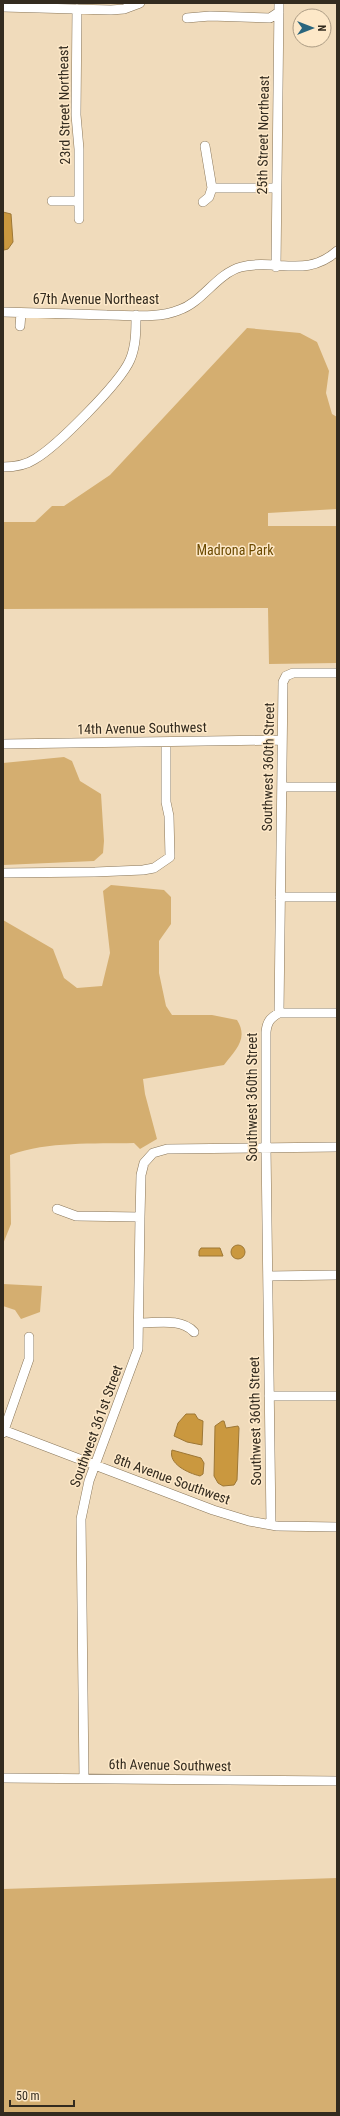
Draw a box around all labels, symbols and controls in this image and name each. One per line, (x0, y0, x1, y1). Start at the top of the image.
north arrow (292, 8, 332, 48)
text: N (315, 25, 328, 32)
street label: 23rd Street Northeast (55, 45, 73, 165)
street label: 25th Street Northeast (254, 75, 272, 195)
street label: 67th Avenue Northeast (33, 291, 159, 307)
park label: Madrona Park (196, 542, 274, 558)
street label: Southwest 360th Street (259, 702, 277, 832)
street label: 14th Avenue Southwest (77, 719, 207, 737)
street label: Southwest 360th Street (244, 1032, 260, 1162)
street label: Southwest 360th Street (246, 1356, 264, 1486)
street label: Southwest 361st Street (66, 1363, 126, 1489)
street label: 8th Avenue Southwest (112, 1450, 232, 1508)
street label: 6th Avenue Southwest (109, 1756, 231, 1774)
scale bar (10, 2082, 74, 2108)
text: 50 m (16, 2089, 40, 2103)

